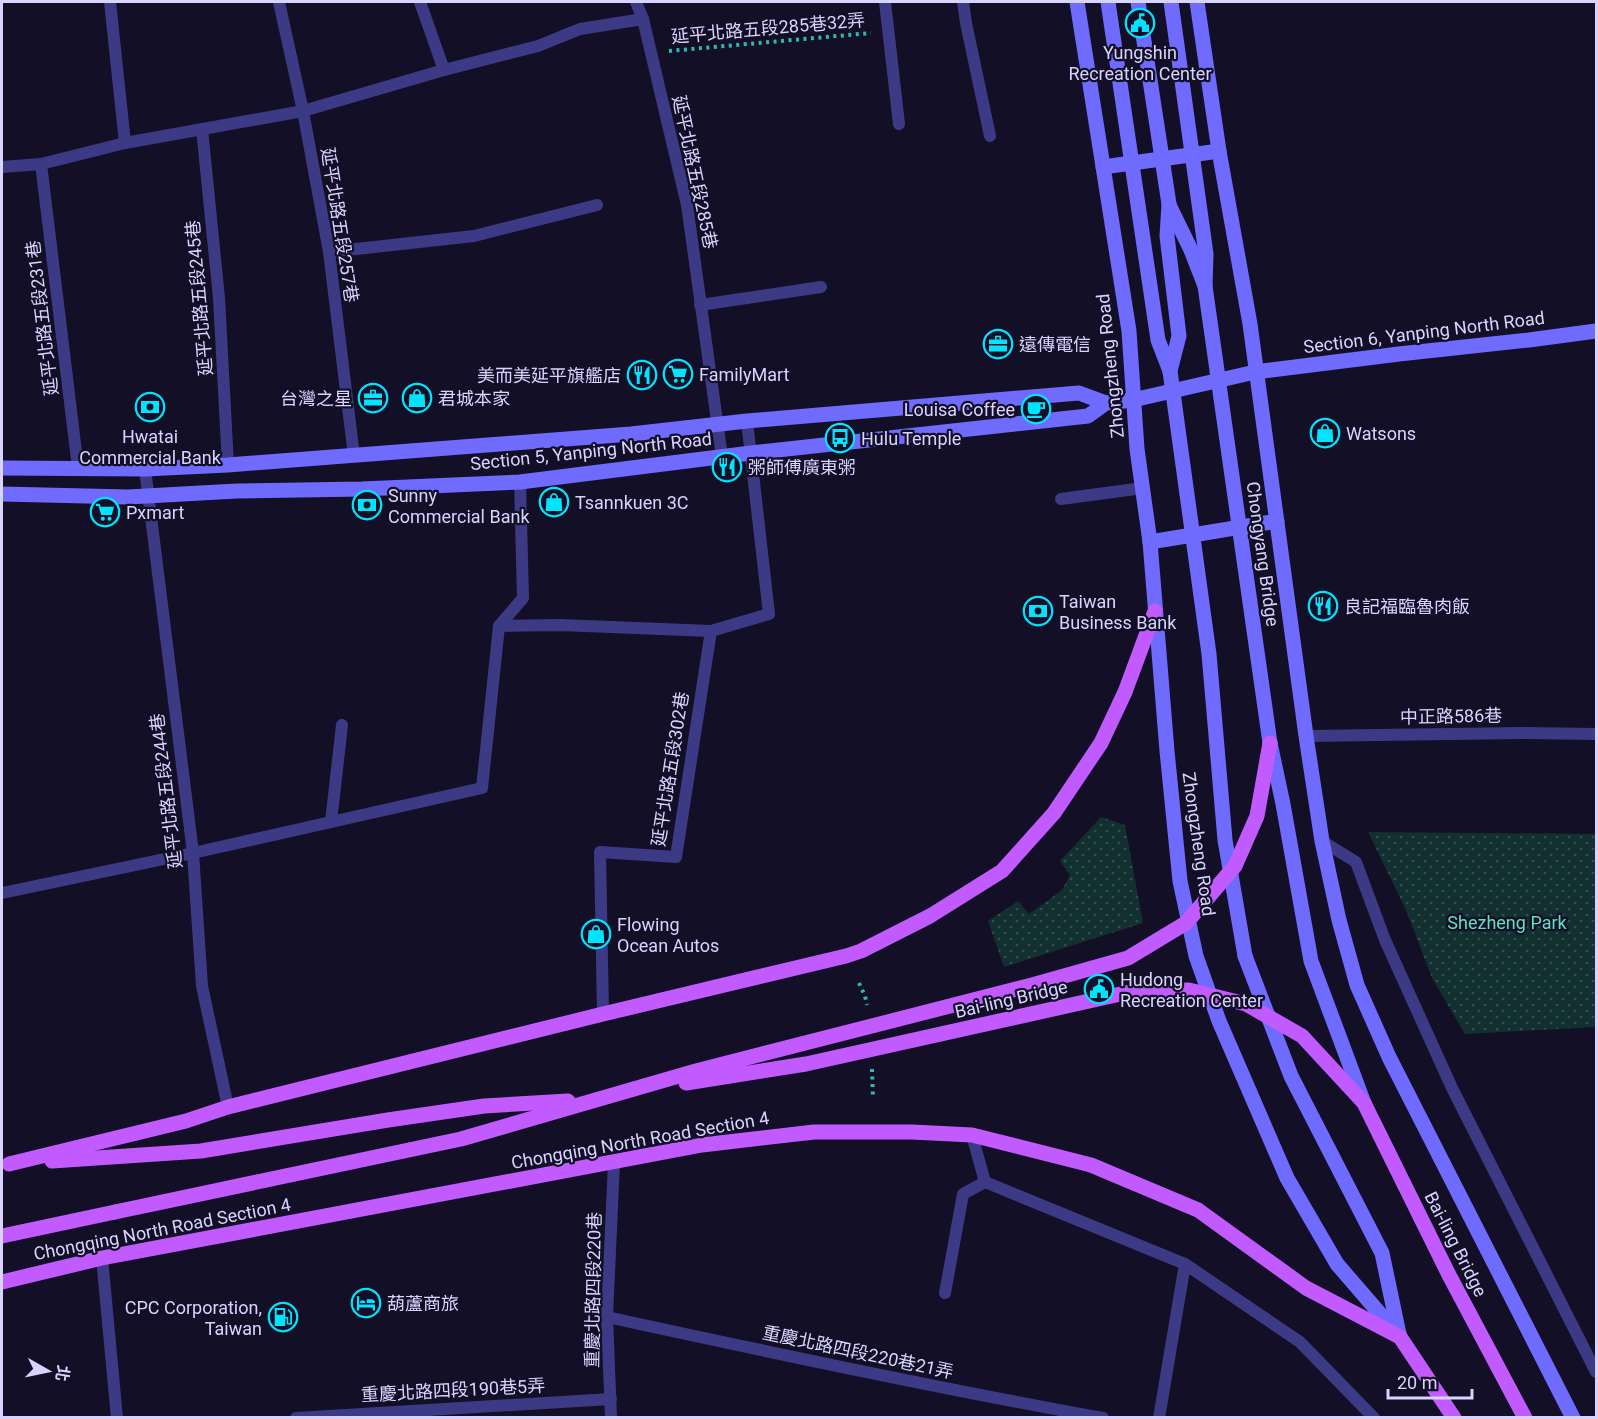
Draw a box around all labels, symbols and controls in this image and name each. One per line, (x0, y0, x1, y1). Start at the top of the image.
public building icon: Yungshin Recreation Center (1124, 7, 1156, 39)
street label: 延平北路五段285巷32弄 (670, 9, 866, 47)
place label: Yungshin Recreation Center (1069, 42, 1212, 84)
street label: 延平北路五段285巷 (668, 93, 722, 251)
street label: 延平北路五段257巷 (317, 146, 363, 304)
street label: 延平北路五段245巷 (182, 219, 216, 377)
street label: 延平北路五段231巷 (22, 239, 62, 397)
street label: Zhongzheng Road (1092, 293, 1128, 439)
street label: Section 6, Yanping North Road (1302, 307, 1546, 357)
office icon: 遠傳電信 (982, 328, 1014, 360)
place label: 遠傳電信 (1019, 334, 1091, 355)
supermarket icon: FamilyMart (662, 358, 694, 390)
restaurant icon: 美而美延平旗艦店 (626, 359, 658, 391)
place label: FamilyMart (699, 364, 790, 385)
place label: 美而美延平旗艦店 (477, 365, 621, 386)
office icon: 台灣之星 (357, 382, 389, 414)
shop icon: 君城本家 (401, 382, 433, 414)
place label: 台灣之星 (280, 388, 352, 409)
place label: 君城本家 (438, 388, 510, 409)
bank icon: Hwatai Commercial Bank (134, 391, 166, 423)
cafe icon: Louisa Coffee (1020, 393, 1052, 425)
place label: Louisa Coffee (904, 399, 1015, 420)
shop icon: Watsons (1309, 417, 1341, 449)
bus stop icon: Hulu Temple (824, 422, 856, 454)
place label: Watsons (1346, 423, 1416, 444)
place label: Hwatai Commercial Bank (79, 426, 222, 468)
street label: Section 5, Yanping North Road (469, 428, 713, 474)
place label: Hulu Temple (861, 428, 961, 449)
restaurant icon: 粥師傅廣東粥 (711, 451, 743, 483)
place label: 粥師傅廣東粥 (748, 457, 856, 478)
street label: Chongyang Bridge (1242, 480, 1284, 628)
place label: Sunny Commercial Bank (388, 485, 530, 527)
shop icon: Tsannkuen 3C (538, 486, 570, 518)
bank icon: Sunny Commercial Bank (351, 489, 383, 521)
place label: Tsannkuen 3C (575, 492, 689, 513)
supermarket icon: Pxmart (89, 496, 121, 528)
place label: Pxmart (126, 502, 184, 523)
restaurant icon: 良記福臨魯肉飯 (1307, 590, 1339, 622)
place label: Taiwan Business Bank (1059, 591, 1177, 633)
bank icon: Taiwan Business Bank (1022, 595, 1054, 627)
place label: 良記福臨魯肉飯 (1344, 596, 1470, 617)
street label: 延平北路五段302巷 (647, 690, 693, 848)
street label: 中正路586巷 (1400, 705, 1502, 727)
street label: 延平北路五段244巷 (146, 712, 186, 870)
street label: Zhongzheng Road (1178, 771, 1220, 917)
park label: Shezheng Park (1447, 912, 1568, 933)
place label: Flowing Ocean Autos (617, 914, 719, 956)
shop icon: Flowing Ocean Autos (580, 918, 612, 950)
place label: Hudong Recreation Center (1120, 969, 1263, 1011)
public building icon: Hudong Recreation Center (1083, 973, 1115, 1005)
street label: Bai-ling Bridge (953, 976, 1069, 1022)
street label: Chongqing North Road Section 4 (509, 1107, 771, 1173)
street label: Bai-ling Bridge (1421, 1188, 1491, 1300)
street label: Chongqing North Road Section 4 (32, 1194, 292, 1264)
street label: 重慶北路四段220巷 (581, 1212, 605, 1368)
hotel icon: 葫蘆商旅 (350, 1287, 382, 1319)
place label: 葫蘆商旅 (387, 1293, 459, 1314)
place label: CPC Corporation, Taiwan (125, 1297, 262, 1339)
fuel station icon: CPC Corporation, Taiwan (267, 1301, 299, 1333)
street label: 重慶北路四段220巷21弄 (761, 1322, 955, 1382)
north arrow (18, 1341, 78, 1401)
scale bar (1388, 1362, 1472, 1400)
text: 北 (52, 1364, 73, 1383)
text: 20 m (1397, 1372, 1437, 1393)
street label: 重慶北路四段190巷5弄 (360, 1375, 546, 1405)

